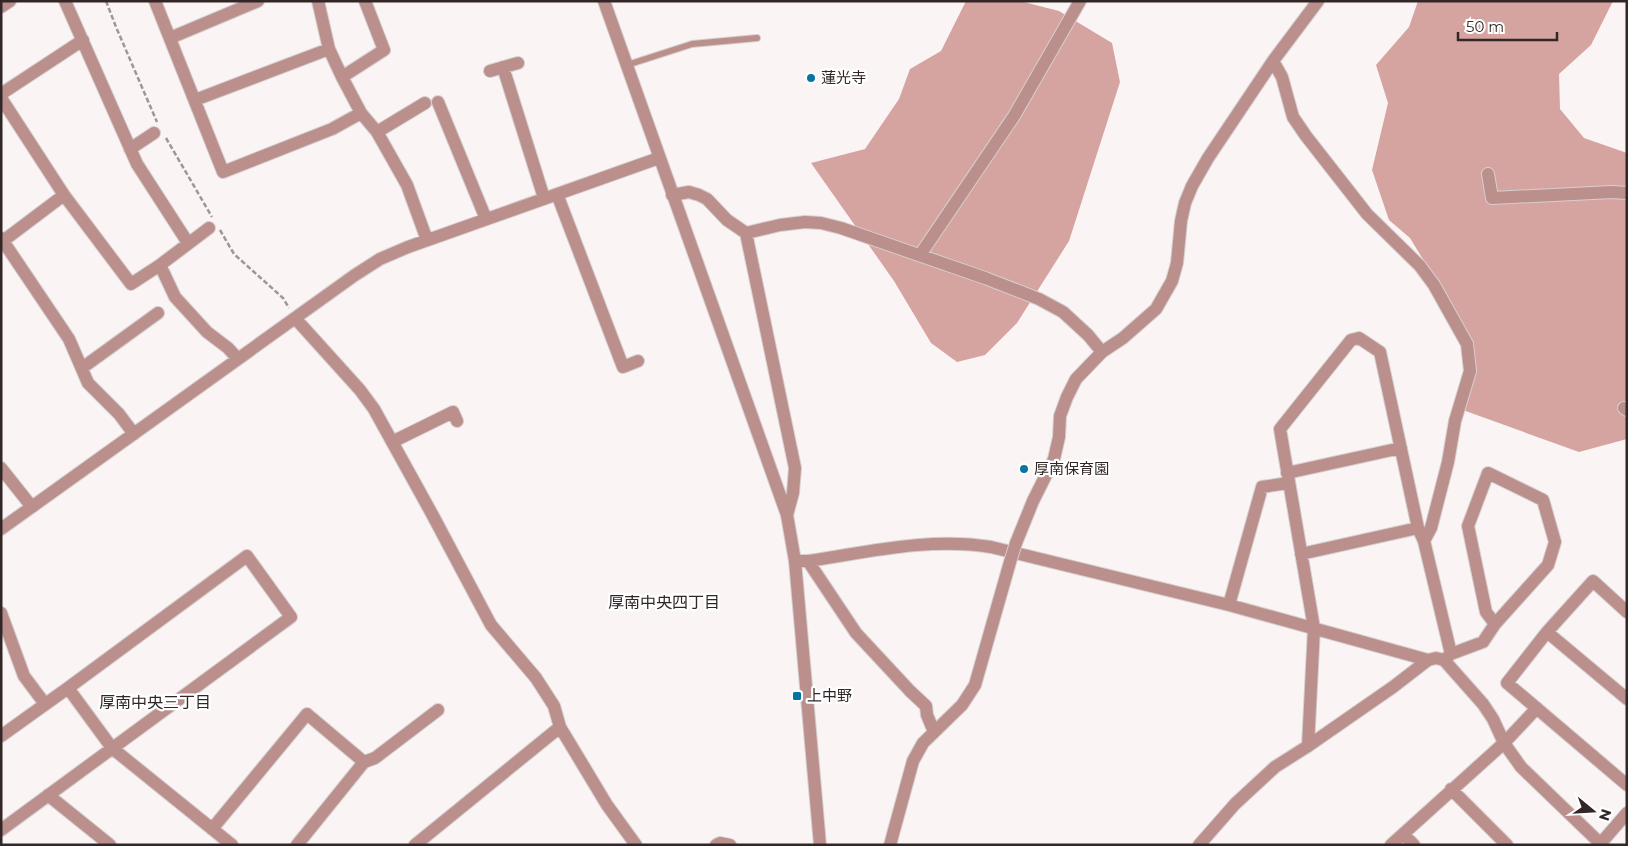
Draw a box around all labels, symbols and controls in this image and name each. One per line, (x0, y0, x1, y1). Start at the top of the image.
scale bar (1458, 10, 1557, 42)
text: 50 m (1466, 17, 1504, 36)
place label: 蓮光寺 (821, 68, 866, 87)
marker: 蓮光寺 (805, 72, 817, 84)
place label: 厚南保育園 (1034, 459, 1109, 478)
marker: 厚南保育園 (1018, 463, 1030, 475)
district label: 厚南中央四丁目 (608, 593, 720, 612)
place label: 上中野 (807, 686, 852, 705)
marker: 上中野 (791, 690, 803, 702)
district label: 厚南中央三丁目 (99, 693, 211, 712)
north arrow (1568, 786, 1618, 836)
text: N (1595, 807, 1616, 823)

